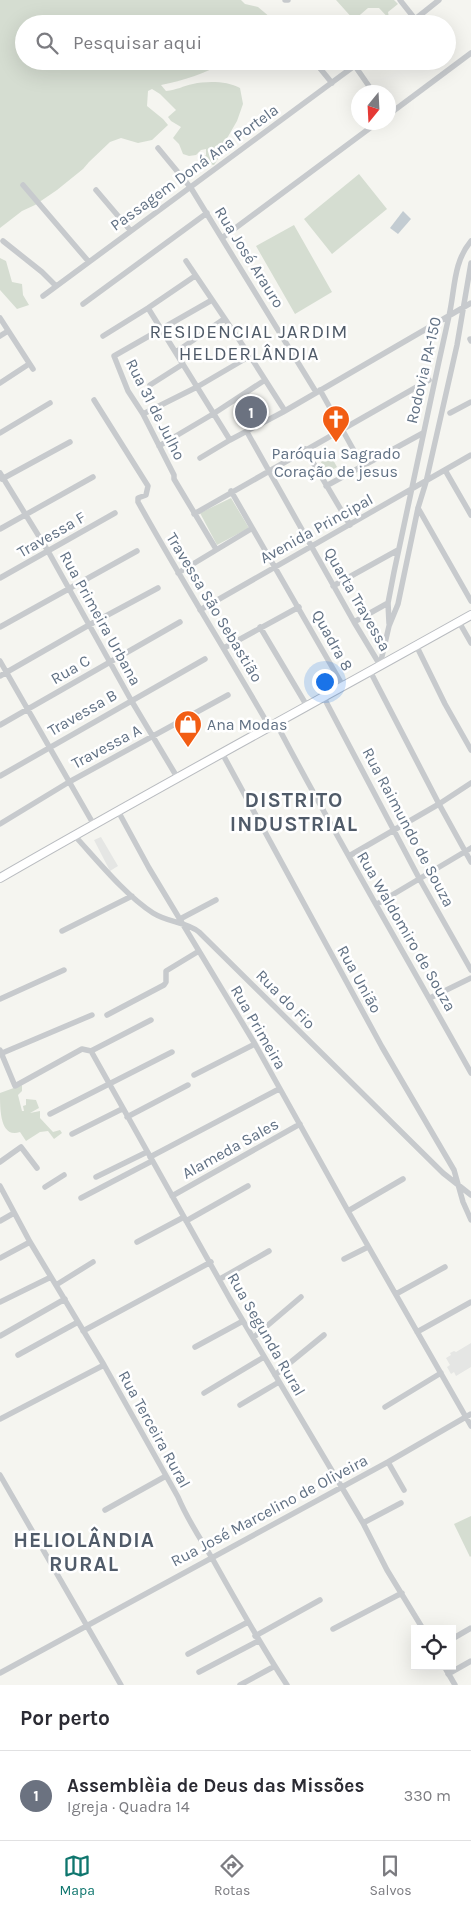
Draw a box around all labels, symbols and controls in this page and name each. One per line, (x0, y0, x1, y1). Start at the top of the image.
search box (15, 15, 456, 70)
icon: search (33, 29, 61, 57)
text: Pesquisar aqui (73, 32, 202, 54)
north arrow (351, 85, 396, 130)
street label: Passagem Doná Ana Portela (106, 100, 282, 235)
street label: Rua José Arauro (211, 203, 288, 311)
street label: Rodovia PA-150 (402, 315, 445, 425)
district label: RESIDENCIAL JARDIM HELDERLÂNDIA (150, 321, 348, 365)
street label: Rua 31 de Julho (122, 355, 189, 463)
pin: 1 (235, 393, 267, 431)
church icon: Paróquia Sagrado Coração de jesus (321, 404, 351, 443)
place label: Paróquia Sagrado Coração de jesus (272, 444, 400, 481)
street label: Avenida Principal (256, 490, 376, 567)
street label: Travessa F (14, 507, 89, 562)
street label: Travessa São Sebastião (162, 529, 267, 685)
street label: Quarta Travessa (320, 544, 395, 655)
street label: Rua Primeira Urbana (56, 548, 145, 689)
street label: Quadra 8 (308, 607, 357, 674)
street label: Rua C (47, 651, 93, 688)
your location (312, 669, 338, 695)
street label: Travessa B (44, 685, 120, 740)
shop icon: Ana Modas (173, 709, 203, 748)
place label: Ana Modas (207, 715, 287, 734)
street label: Travessa A (68, 720, 144, 773)
street label: Rua Raimundo de Souza (358, 744, 459, 910)
district label: DISTRITO INDUSTRIAL (230, 788, 358, 836)
street label: Rua Waldomiro de Souza (353, 848, 460, 1015)
street label: Rua União (333, 942, 386, 1016)
street label: Rua do Fio (252, 966, 319, 1033)
street label: Rua Primeira (227, 982, 290, 1073)
street label: Alameda Sales (179, 1114, 282, 1183)
street label: Rua Segunda Rural (224, 1269, 310, 1399)
street label: Rua Terceira Rural (114, 1367, 195, 1491)
street label: Rua José Marcelino de Oliveira (167, 1450, 371, 1571)
district label: HELIOLÂNDIA RURAL (13, 1526, 155, 1576)
map controls (411, 1625, 456, 1670)
button: locate (411, 1625, 456, 1670)
text: Por perto (20, 1706, 110, 1730)
text: Assemblèia de Deus das Missões (67, 1775, 364, 1797)
text: 1 (33, 1786, 39, 1805)
text: 330 m (404, 1786, 451, 1805)
text: Igreja · Quadra 14 (67, 1797, 190, 1816)
tab: Mapa (59, 1852, 95, 1899)
tab: Rotas (214, 1852, 250, 1899)
tab: Salvos (369, 1852, 412, 1899)

